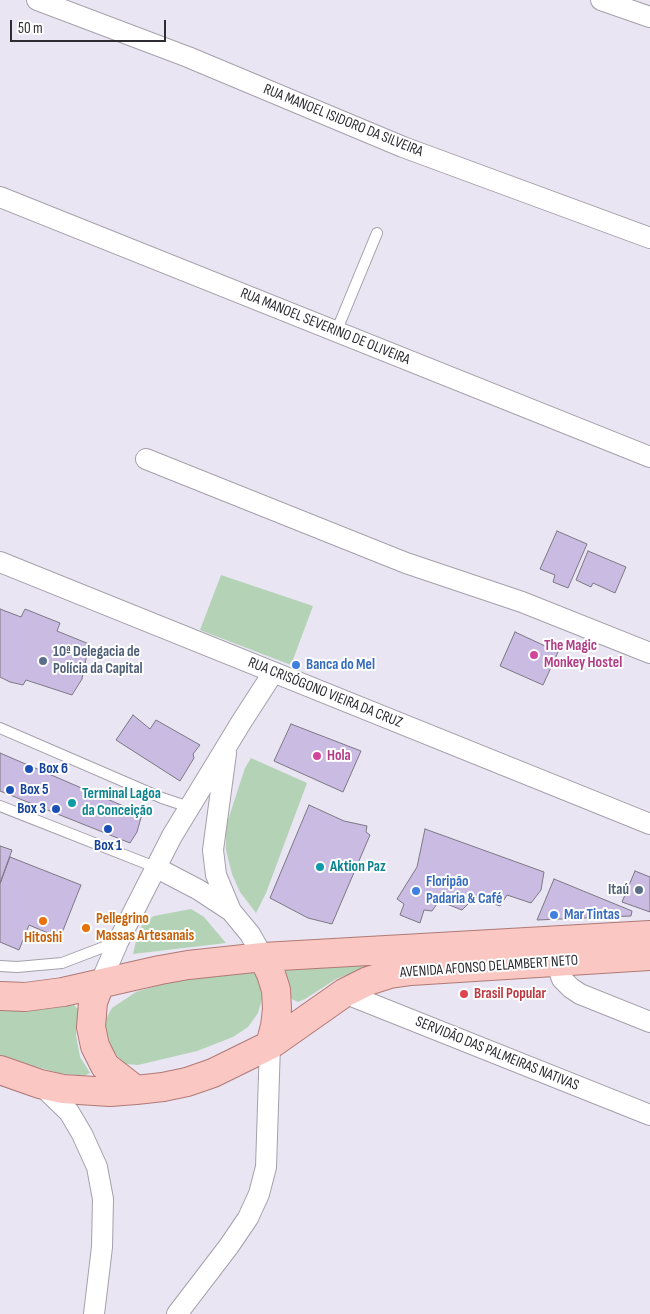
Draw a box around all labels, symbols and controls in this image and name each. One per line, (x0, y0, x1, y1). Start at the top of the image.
scale bar (12, 10, 169, 42)
text: 50 m (18, 19, 43, 38)
street label: RUA MANOEL ISIDORO DA SILVEIRA (260, 81, 426, 161)
street label: RUA MANOEL SEVERINO DE OLIVEIRA (237, 285, 413, 369)
place label: The Magic Monkey Hostel (544, 637, 622, 672)
place label: 10ª Delegacia de Polícia da Capital (53, 643, 143, 678)
marker: The Magic Monkey Hostel (528, 649, 540, 661)
street label: RUA CRISÓGONO VIEIRA DA CRUZ (245, 654, 405, 732)
marker: 10ª Delegacia de Polícia da Capital (37, 655, 49, 667)
place label: Banca do Mel (306, 656, 375, 674)
marker: Banca do Mel (290, 659, 302, 671)
place label: Hola (327, 747, 351, 765)
marker: Hola (311, 750, 323, 762)
place label: Box 6 (39, 760, 68, 778)
marker: Box 6 (23, 763, 35, 775)
place label: Box 5 (20, 781, 49, 799)
marker: Box 5 (4, 784, 16, 796)
place label: Terminal Lagoa da Conceição (82, 785, 161, 820)
marker: Terminal Lagoa da Conceição (66, 797, 78, 809)
place label: Box 3 (17, 800, 46, 818)
marker: Box 3 (50, 803, 62, 815)
marker: Box 1 (102, 823, 114, 835)
place label: Box 1 (94, 837, 122, 855)
place label: Aktion Paz (330, 858, 386, 876)
marker: Aktion Paz (314, 861, 326, 873)
place label: Floripão Padaria & Café (426, 873, 502, 908)
place label: Itaú (608, 881, 629, 899)
marker: Itaú (633, 884, 645, 896)
marker: Floripão Padaria & Café (410, 885, 422, 897)
place label: Mar Tintas (564, 906, 620, 924)
marker: Mar Tintas (548, 909, 560, 921)
place label: Pellegrino Massas Artesanais (96, 910, 194, 945)
marker: Hitoshi (37, 915, 49, 927)
marker: Pellegrino Massas Artesanais (80, 922, 92, 934)
place label: Hitoshi (24, 929, 62, 947)
street label: AVENIDA AFONSO DELAMBERT NETO (399, 952, 579, 982)
place label: Brasil Popular (474, 985, 546, 1003)
marker: Brasil Popular (458, 988, 470, 1000)
street label: SERVIDÃO DAS PALMEIRAS NATIVAS (413, 1013, 581, 1095)

